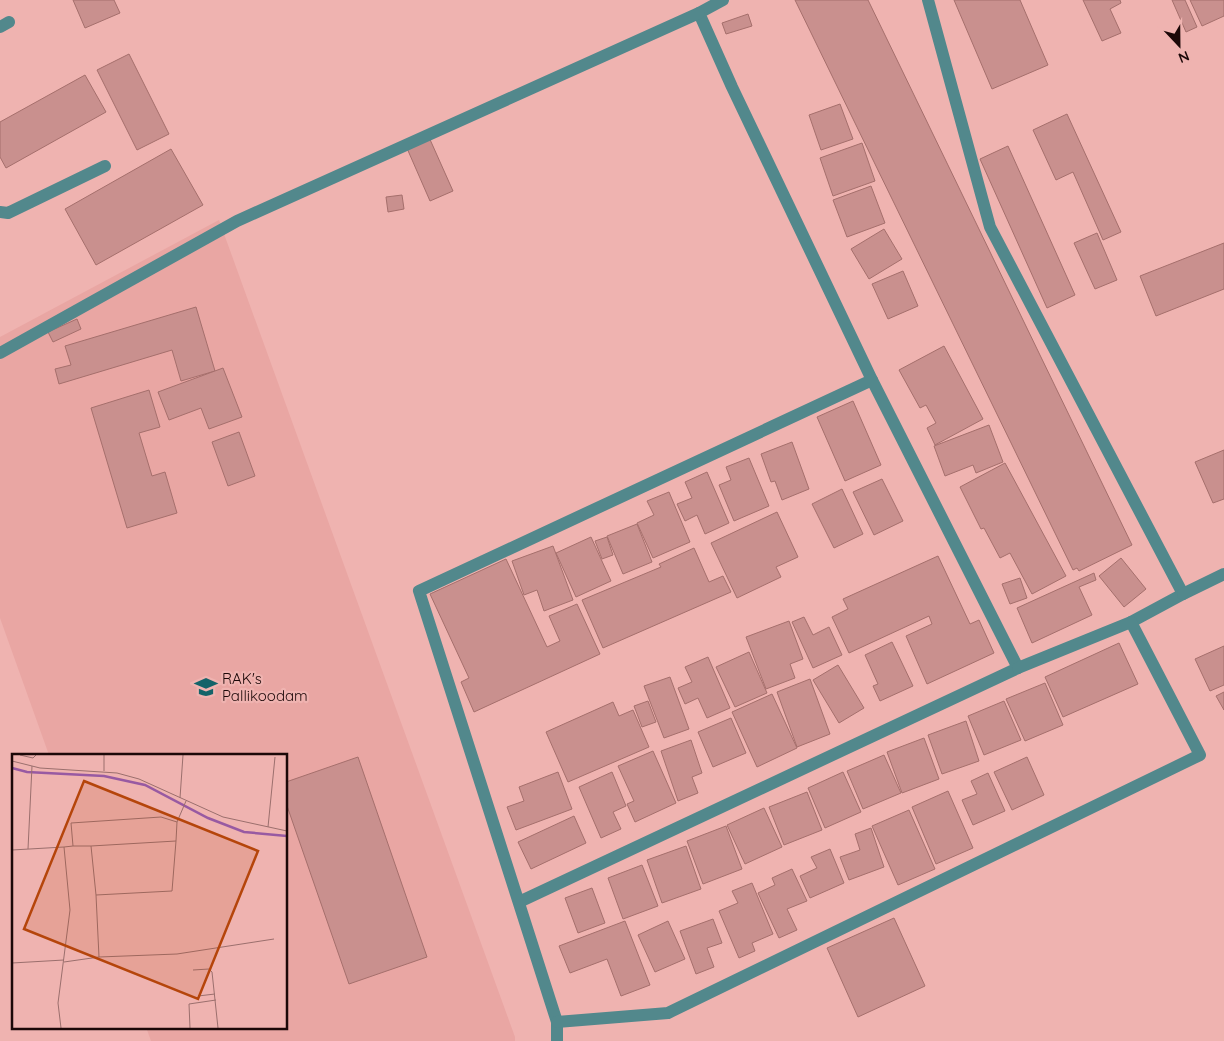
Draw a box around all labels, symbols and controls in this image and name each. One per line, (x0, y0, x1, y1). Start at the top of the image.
north arrow (1154, 20, 1204, 70)
text: N (1176, 47, 1192, 67)
place label: RAK's Pallikoodam (222, 669, 308, 705)
school or university icon: RAK's Pallikoodam (193, 674, 219, 700)
inset map (12, 754, 288, 1028)

